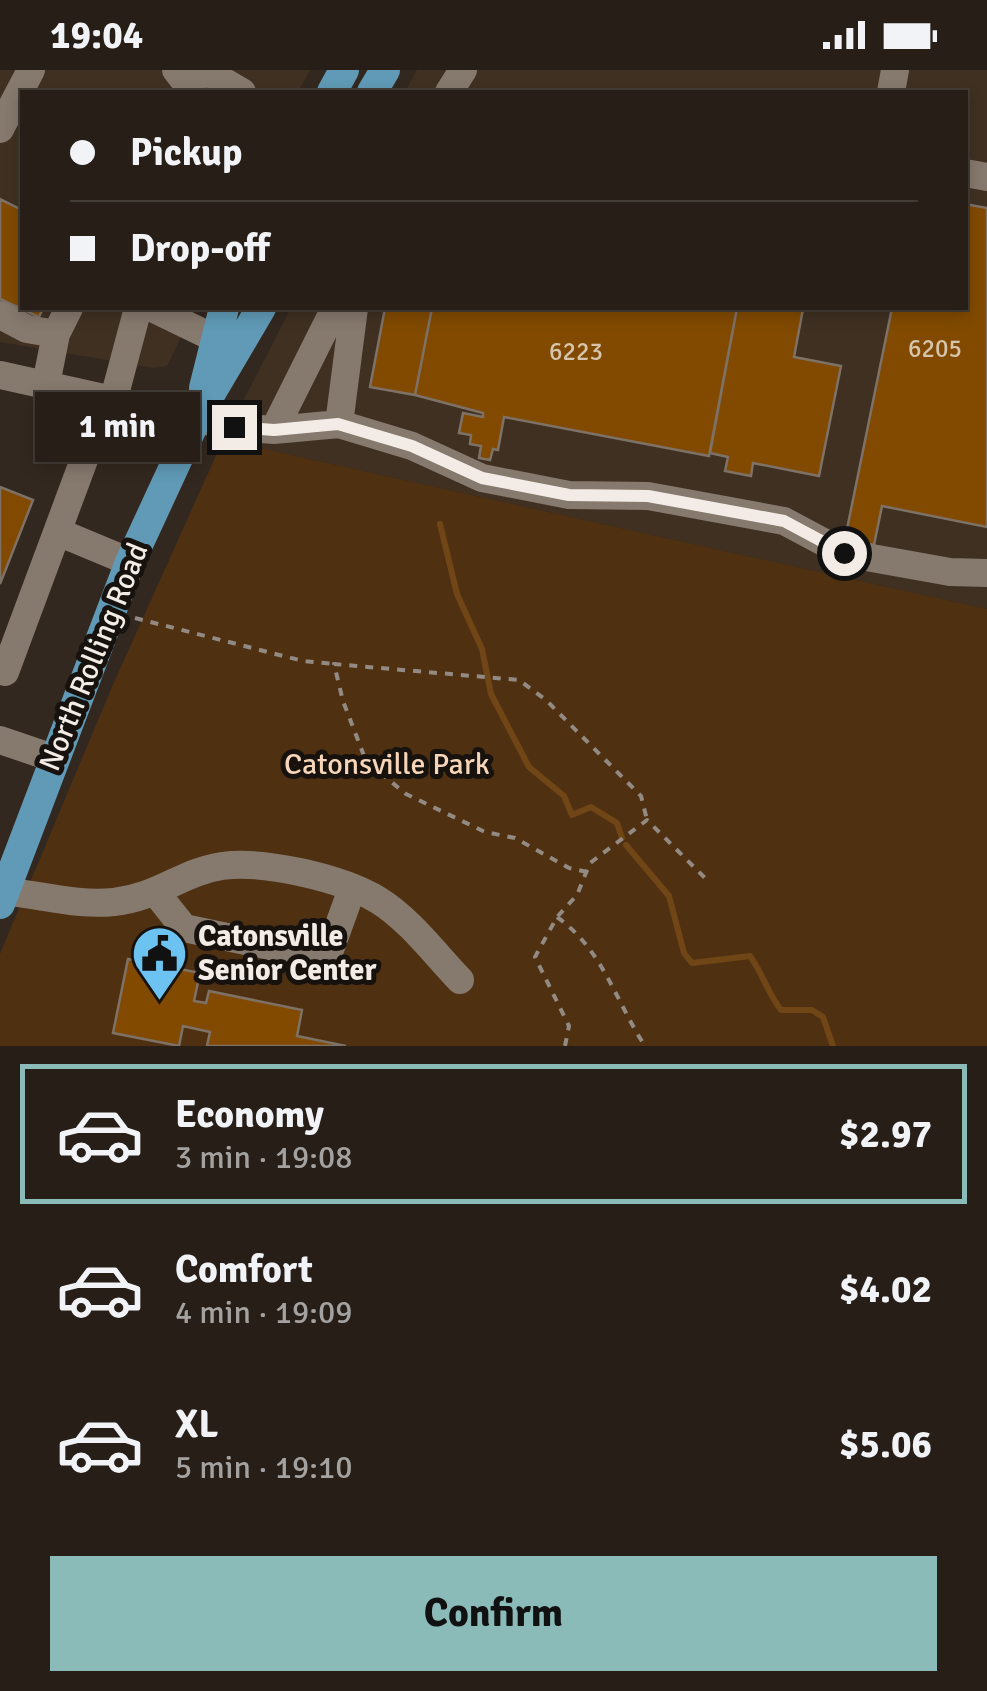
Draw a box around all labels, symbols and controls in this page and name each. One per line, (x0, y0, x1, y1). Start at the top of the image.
text: 19:04 (50, 12, 143, 59)
text: Pickup (130, 129, 242, 176)
text: Drop-off (130, 225, 270, 272)
house number: 6205 (908, 333, 962, 364)
house number: 6223 (549, 336, 603, 367)
callout: 1 min (34, 392, 199, 462)
route end (212, 405, 257, 450)
text: 1 min (79, 407, 156, 446)
route start (822, 531, 867, 576)
street label: North Rolling Road (31, 538, 157, 776)
park label: Catonsville Park (284, 746, 490, 783)
place label: Catonsville Senior Center (198, 918, 376, 989)
public building icon: Catonsville Senior Center (129, 923, 189, 1002)
icon: car (55, 1089, 145, 1179)
text: Economy (175, 1091, 324, 1138)
text: $2.97 (839, 1111, 932, 1158)
text: 3 min · 19:08 (175, 1138, 353, 1177)
icon: car (55, 1244, 145, 1334)
text: Comfort (175, 1246, 313, 1293)
text: $4.02 (839, 1266, 932, 1313)
text: 4 min · 19:09 (175, 1293, 353, 1332)
icon: car (55, 1399, 145, 1489)
text: XL (175, 1401, 218, 1448)
text: $5.06 (839, 1421, 932, 1468)
text: 5 min · 19:10 (175, 1448, 353, 1487)
button: Confirm (50, 1556, 937, 1671)

